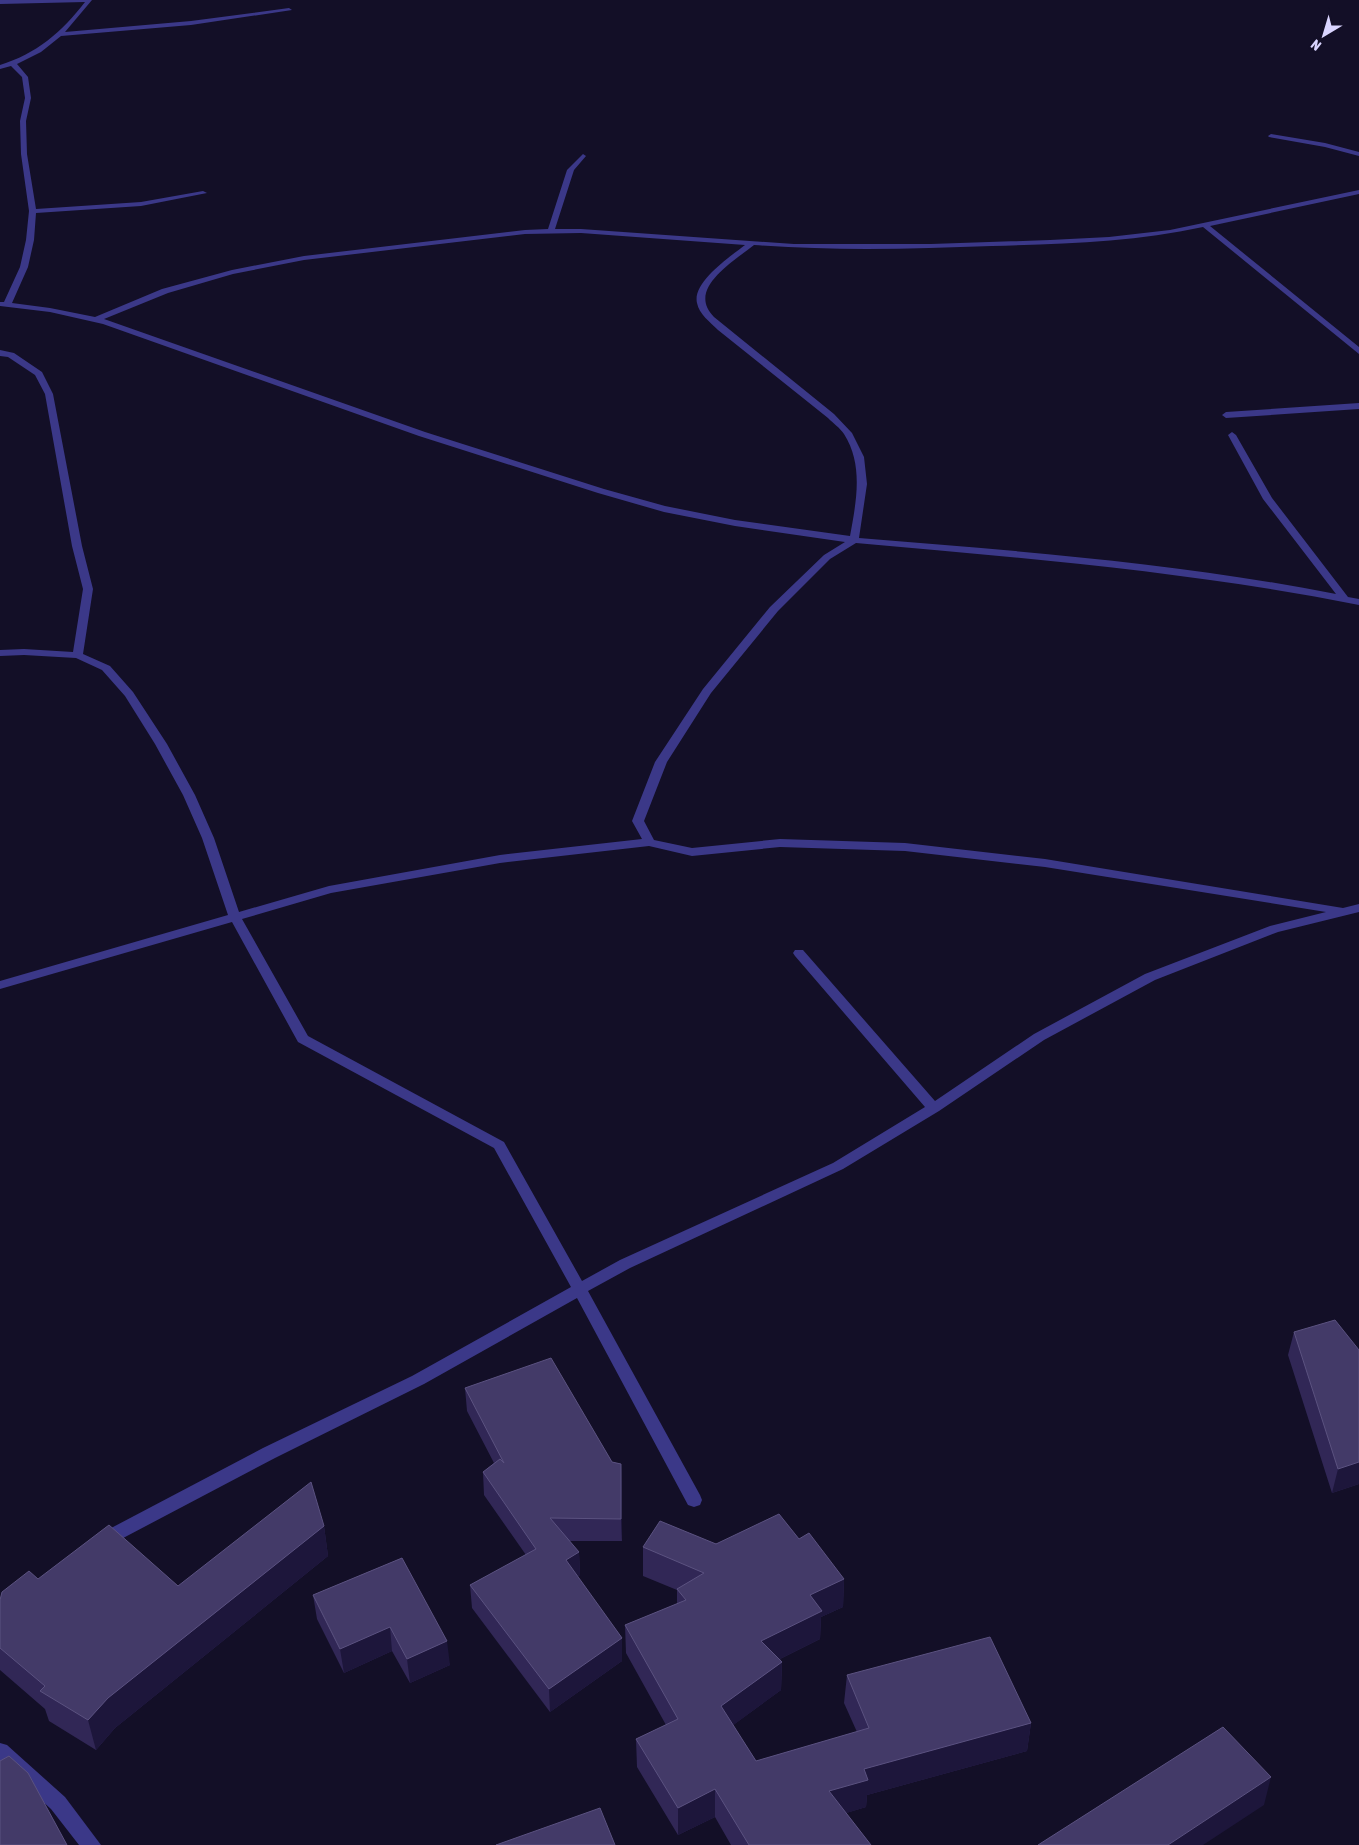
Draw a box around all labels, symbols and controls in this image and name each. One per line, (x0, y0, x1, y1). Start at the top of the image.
north arrow (1299, 10, 1349, 60)
text: N (1308, 36, 1324, 54)

